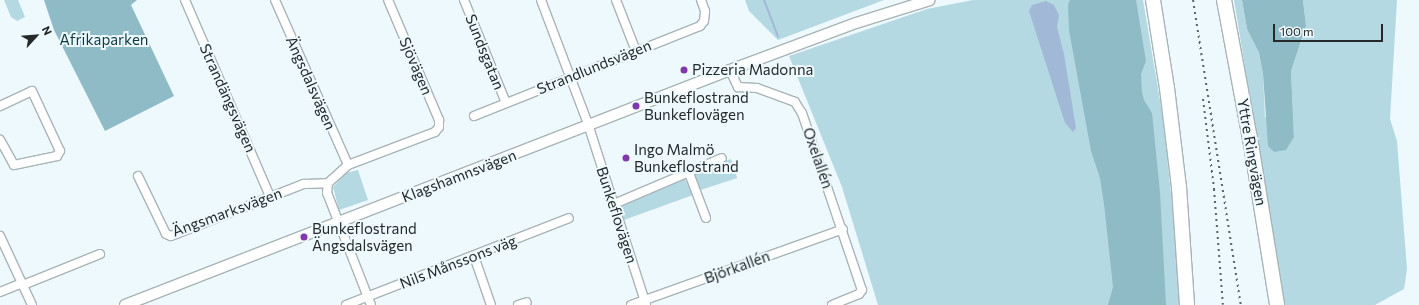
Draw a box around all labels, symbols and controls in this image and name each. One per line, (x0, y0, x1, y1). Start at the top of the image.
street label: Sundsgatan (462, 12, 508, 92)
north arrow (16, 16, 56, 56)
scale bar (1275, 16, 1385, 42)
text: N (40, 24, 55, 37)
text: 100 m (1280, 24, 1314, 38)
park label: Afrikaparken (60, 31, 148, 49)
street label: Ängsdalsvägen (282, 33, 340, 133)
street label: Sjövägen (396, 34, 436, 98)
street label: Strandlundsvägen (534, 36, 654, 98)
street label: Strandängsvägen (196, 41, 260, 155)
place label: Pizzeria Madonna (692, 61, 813, 79)
marker: Pizzeria Madonna (679, 65, 689, 75)
place label: Bunkeflostrand Bunkeflovägen (644, 88, 749, 123)
street label: Yttre Ringvägen (1234, 97, 1270, 207)
marker: Bunkeflostrand Bunkeflovägen (631, 101, 641, 111)
street label: Oxelallén (799, 125, 837, 191)
place label: Ingo Malmö Bunkeflostrand (634, 140, 739, 175)
street label: Klagshamnsvägen (399, 146, 519, 206)
marker: Ingo Malmö Bunkeflostrand (621, 153, 631, 163)
street label: Bunkeflovägen (593, 164, 641, 266)
street label: Ängsmarksvägen (170, 184, 284, 240)
place label: Bunkeflostrand Ängsdalsvägen (312, 219, 417, 254)
street label: Nils Månssons väg (397, 231, 519, 293)
marker: Bunkeflostrand Ängsdalsvägen (299, 232, 309, 242)
street label: Björkallén (702, 247, 772, 287)

